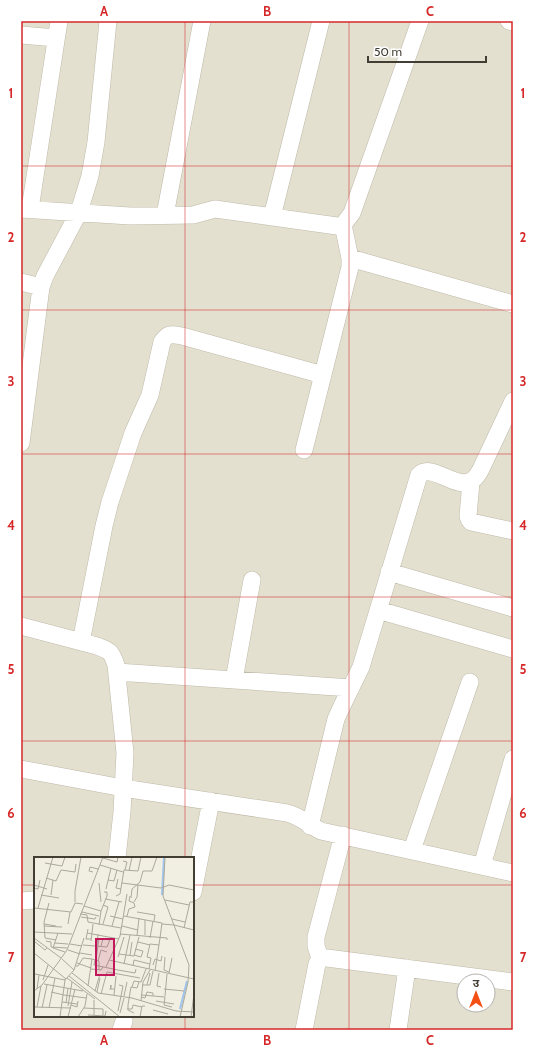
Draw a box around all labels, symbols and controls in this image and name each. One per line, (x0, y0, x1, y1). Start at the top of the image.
text: A (100, 3, 109, 19)
text: B (263, 3, 271, 19)
text: C (426, 3, 434, 19)
scale bar (368, 38, 486, 64)
text: 50 m (374, 44, 402, 59)
text: 1 (9, 85, 13, 101)
text: 1 (521, 85, 525, 101)
text: 2 (8, 229, 15, 245)
text: 2 (520, 229, 527, 245)
text: 3 (7, 373, 15, 389)
text: 3 (519, 373, 527, 389)
text: 4 (7, 517, 15, 533)
text: 4 (519, 517, 527, 533)
text: 5 (8, 661, 15, 677)
text: 5 (520, 661, 527, 677)
text: 6 (7, 805, 15, 821)
text: 6 (519, 805, 527, 821)
inset map (34, 857, 194, 1017)
text: 7 (8, 949, 15, 965)
text: 7 (520, 949, 527, 965)
north arrow (456, 973, 496, 1013)
text: उ (473, 976, 480, 990)
text: A (100, 1032, 109, 1048)
text: B (263, 1032, 271, 1048)
text: C (426, 1032, 434, 1048)

